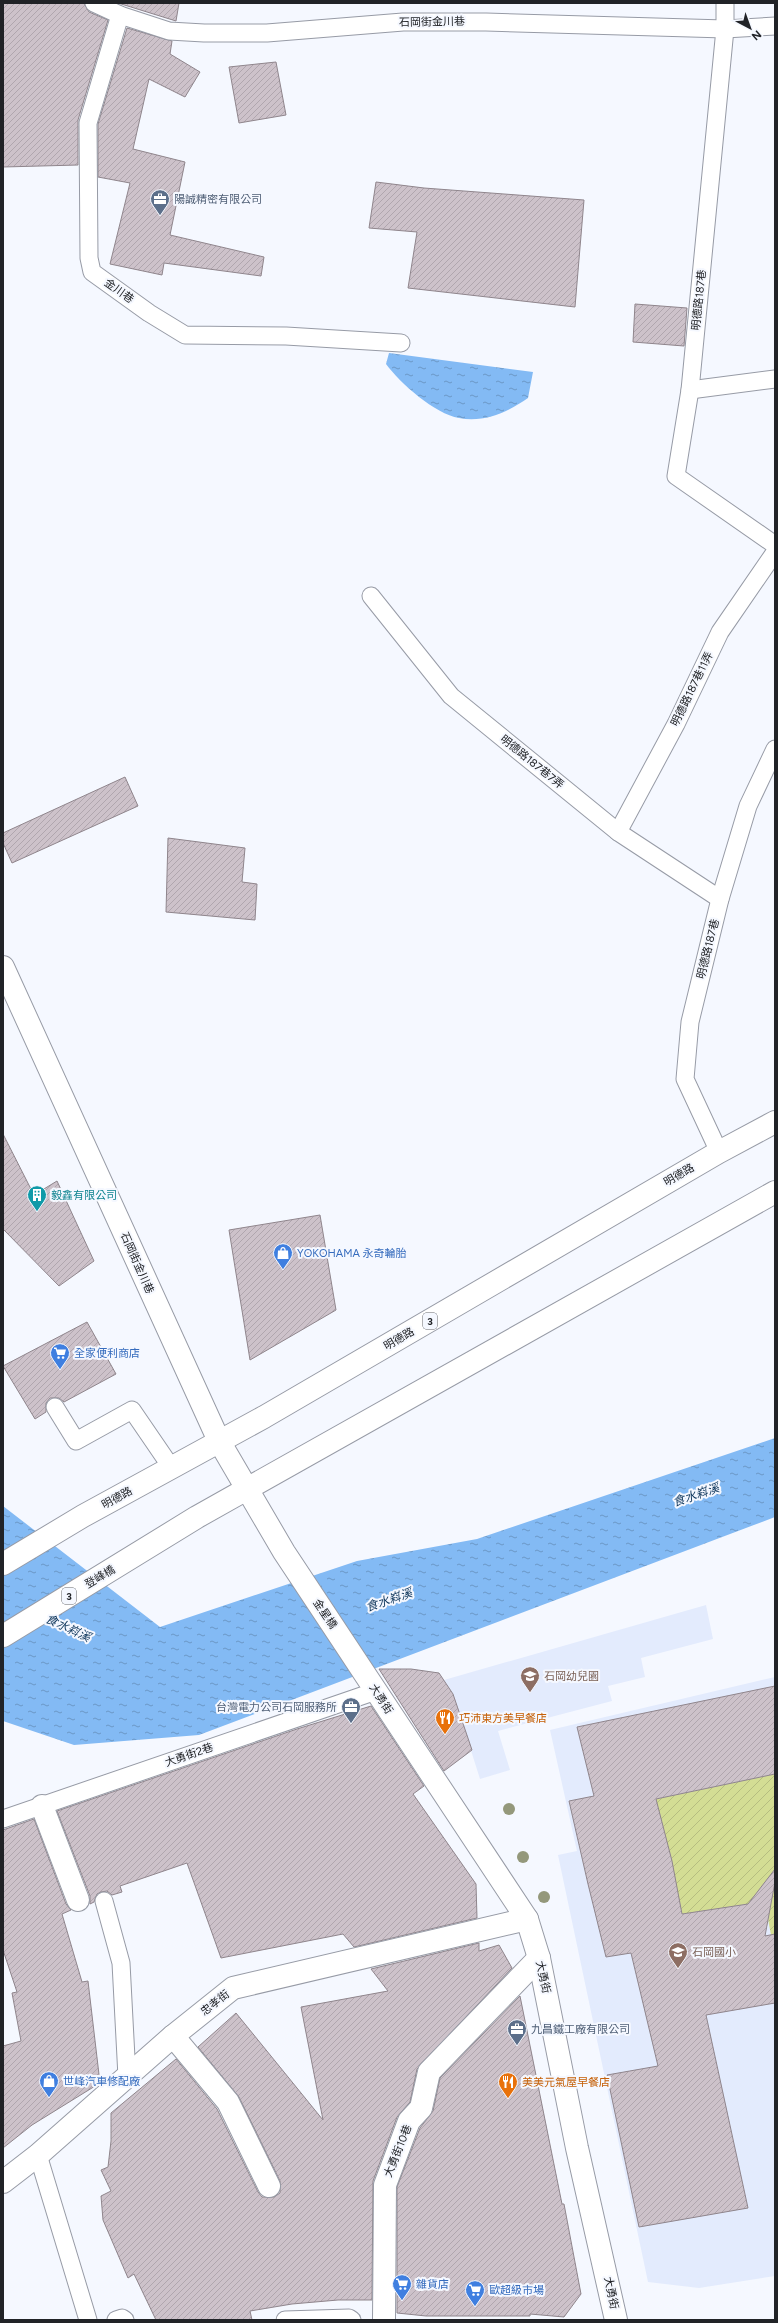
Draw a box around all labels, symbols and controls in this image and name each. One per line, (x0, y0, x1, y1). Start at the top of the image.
north arrow (730, 8, 770, 48)
street label: 石岡街金川巷 (399, 15, 465, 29)
text: N (749, 27, 764, 43)
office icon: 陽誠精密有限公司 (149, 188, 171, 216)
place label: 陽誠精密有限公司 (174, 193, 262, 206)
street label: 明德路187巷 (689, 269, 709, 331)
street label: 金川巷 (102, 276, 136, 306)
street label: 明德路187巷11弄 (668, 650, 716, 728)
street label: 明德路187巷7弄 (498, 732, 566, 792)
street label: 明德路187巷 (694, 918, 722, 980)
street label: 明德路 (661, 1161, 697, 1189)
building icon: 毅鑫有限公司 (26, 1184, 48, 1212)
place label: 毅鑫有限公司 (51, 1189, 117, 1202)
street label: 石岡街金川巷 (118, 1230, 156, 1296)
shop icon: YOKOHAMA 永奇輪胎 (272, 1242, 294, 1270)
place label: YOKOHAMA 永奇輪胎 (297, 1247, 407, 1260)
road number: 3 (423, 1313, 437, 1329)
street label: 明德路 (381, 1325, 417, 1353)
supermarket icon: 全家便利商店 (49, 1342, 71, 1370)
place label: 全家便利商店 (74, 1347, 140, 1360)
water label: 食水嵙溪 (671, 1480, 723, 1509)
street label: 明德路 (99, 1484, 135, 1512)
street label: 登峰橋 (83, 1563, 117, 1591)
water label: 食水嵙溪 (364, 1585, 416, 1614)
road number: 3 (62, 1588, 76, 1604)
street label: 金星橋 (310, 1597, 340, 1631)
water label: 食水嵙溪 (43, 1612, 95, 1645)
school or university icon: 石岡幼兒園 (519, 1665, 541, 1693)
place label: 石岡幼兒園 (544, 1670, 599, 1683)
street label: 大勇街 (367, 1682, 395, 1716)
office icon: 台灣電力公司石岡服務所 (340, 1696, 362, 1724)
place label: 台灣電力公司石岡服務所 (216, 1701, 337, 1714)
restaurant icon: 巧沛東方美早餐店 (434, 1707, 456, 1735)
place label: 巧沛東方美早餐店 (459, 1712, 547, 1725)
street label: 大勇街2巷 (163, 1741, 215, 1769)
school or university icon: 石岡國小 (667, 1941, 689, 1969)
place label: 石岡國小 (692, 1946, 736, 1959)
street label: 大勇街 (533, 1959, 553, 1995)
street label: 忠孝街 (198, 1988, 232, 2018)
office icon: 九昌鐵工廠有限公司 (506, 2018, 528, 2046)
place label: 九昌鐵工廠有限公司 (531, 2023, 630, 2036)
shop icon: 世峰汽車修配廠 (38, 2070, 60, 2098)
restaurant icon: 美美元氣屋早餐店 (497, 2071, 519, 2099)
place label: 世峰汽車修配廠 (63, 2075, 140, 2088)
place label: 美美元氣屋早餐店 (522, 2076, 610, 2089)
street label: 大勇街10巷 (382, 2123, 414, 2179)
supermarket icon: 雜貨店 (391, 2273, 413, 2301)
street label: 大勇街 (601, 2276, 621, 2310)
place label: 雜貨店 (416, 2278, 449, 2291)
supermarket icon: 歐超級市場 (464, 2279, 486, 2307)
place label: 歐超級市場 (489, 2284, 544, 2297)

